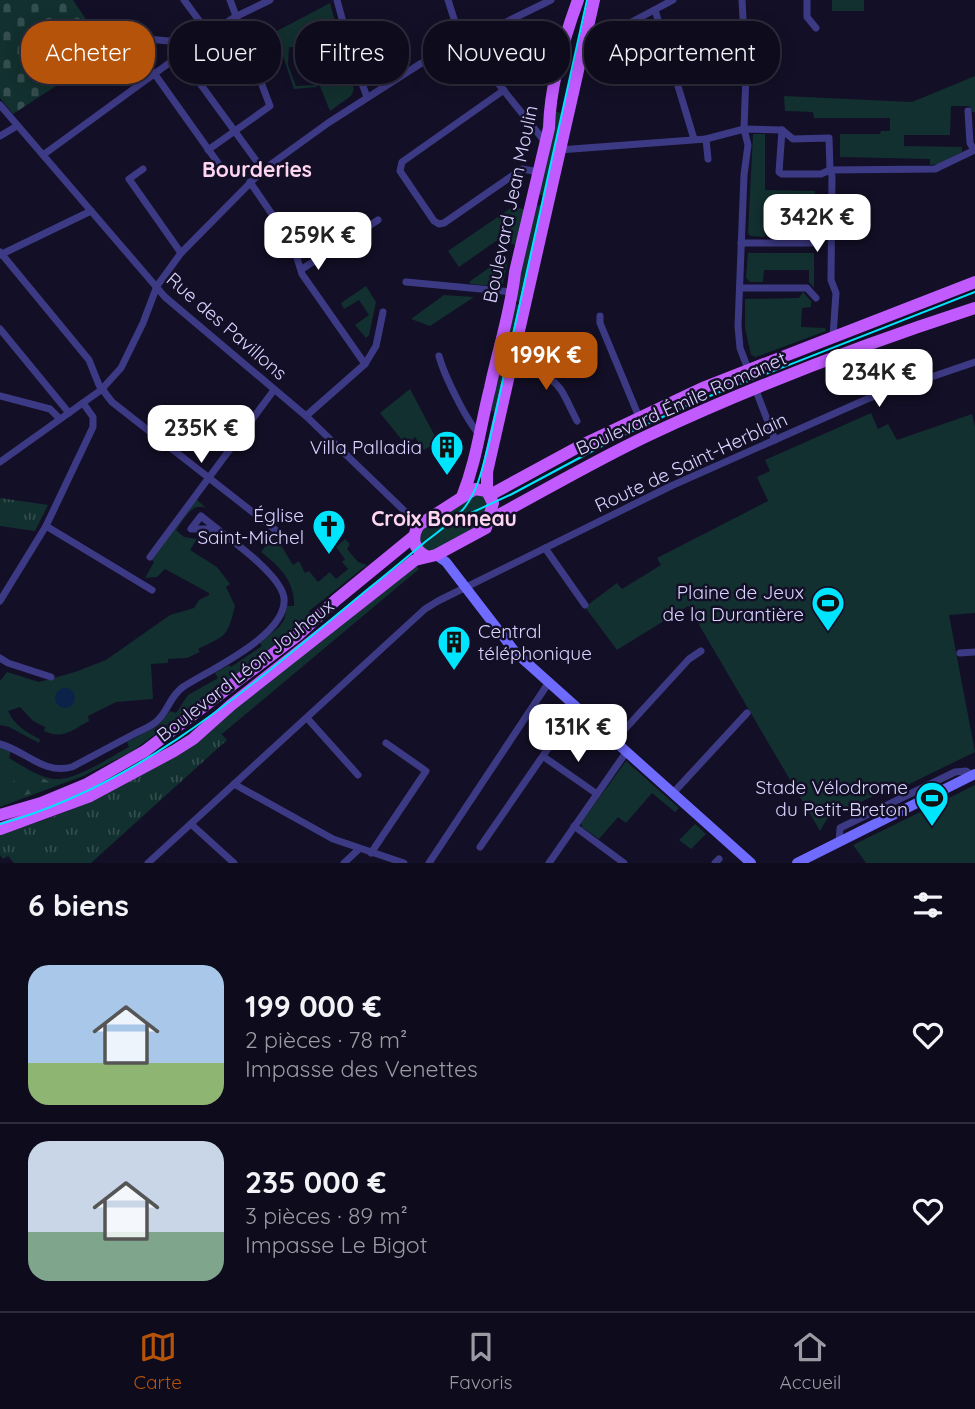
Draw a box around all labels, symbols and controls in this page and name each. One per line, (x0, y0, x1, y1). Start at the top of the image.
chip: Acheter (21, 21, 155, 84)
chip: Louer (169, 21, 281, 84)
chip: Filtres (295, 21, 409, 84)
chip: Nouveau (423, 21, 570, 84)
chip: Appartement (584, 21, 780, 84)
street label: Boulevard Jean Moulin (477, 103, 543, 305)
district label: Bourderies (202, 156, 312, 182)
pin: 342K € (760, 194, 874, 254)
text: 342K € (780, 202, 854, 231)
pin: 259K € (261, 212, 375, 272)
text: 259K € (280, 220, 356, 249)
street label: Rue des Pavillons (162, 267, 292, 385)
pin: 199K € (489, 332, 603, 392)
text: 199K € (510, 340, 582, 369)
street label: Boulevard Émile Romanet (572, 346, 790, 460)
pin: 234K € (822, 350, 936, 409)
text: 234K € (842, 357, 916, 386)
pin: 235K € (144, 406, 258, 465)
street label: Route de Saint-Herblain (591, 407, 791, 517)
text: 235K € (164, 413, 238, 442)
building icon: Villa Palladia (428, 428, 466, 477)
place label: Villa Palladia (310, 435, 422, 459)
place label: Église Saint-Michel (197, 503, 304, 549)
district label: Croix Bonneau (371, 505, 517, 531)
church icon: Église Saint-Michel (310, 507, 348, 556)
place label: Plaine de Jeux de la Durantière (663, 580, 804, 626)
sports icon: Plaine de Jeux de la Durantière (809, 584, 847, 633)
street label: Boulevard Léon Jouhaux (152, 593, 338, 747)
place label: Central téléphonique (478, 619, 592, 665)
building icon: Central téléphonique (435, 623, 473, 672)
pin: 131K € (521, 704, 635, 764)
text: 131K € (545, 712, 611, 741)
place label: Stade Vélodrome du Petit-Breton (755, 775, 908, 821)
sports icon: Stade Vélodrome du Petit-Breton (913, 779, 951, 828)
text: 6 biens (28, 886, 129, 924)
icon: filters (909, 886, 947, 924)
text: 199 000 € (245, 987, 382, 1025)
icon: home (84, 993, 168, 1077)
icon: heart (909, 1016, 947, 1054)
text: 2 pièces · 78 m² (245, 1025, 407, 1054)
text: Impasse des Venettes (245, 1054, 478, 1083)
text: 235 000 € (245, 1163, 386, 1201)
icon: home (84, 1169, 168, 1253)
icon: heart (909, 1192, 947, 1230)
text: 3 pièces · 89 m² (245, 1201, 408, 1230)
text: Impasse Le Bigot (245, 1230, 427, 1259)
tab: Carte (134, 1328, 182, 1394)
tab: Favoris (449, 1328, 512, 1394)
tab: Accueil (779, 1328, 841, 1394)

